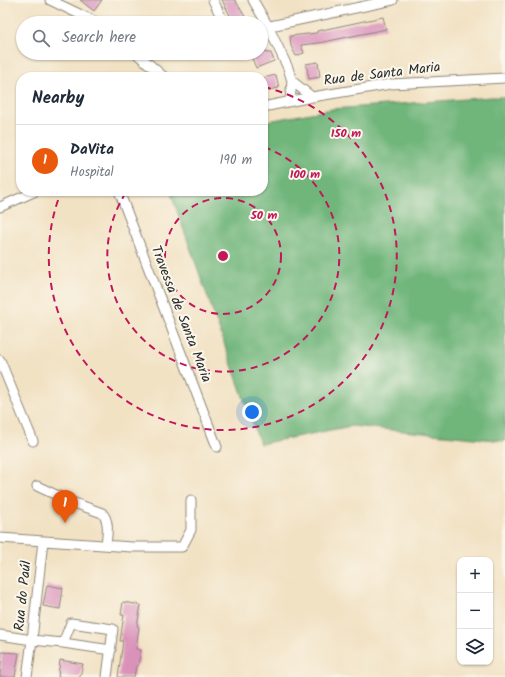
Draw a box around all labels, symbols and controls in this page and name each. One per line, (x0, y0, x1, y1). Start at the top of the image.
search box (16, 16, 268, 60)
text: Search here (62, 26, 136, 50)
icon: search (30, 27, 52, 49)
street label: Rua de Santa Maria (322, 56, 442, 92)
text: Nearby (32, 85, 84, 112)
text: 150 m (331, 124, 361, 143)
text: DaVita (70, 138, 114, 162)
text: 1 (43, 150, 47, 171)
text: 190 m (220, 150, 252, 171)
text: Hospital (70, 162, 114, 183)
text: 100 m (290, 165, 320, 184)
text: 50 m (250, 206, 278, 225)
street label: Travessa de Santa Maria (145, 242, 217, 386)
centre of rings (216, 249, 230, 263)
your location (242, 402, 262, 422)
pin: 1 (52, 490, 78, 523)
map controls (457, 557, 493, 665)
button: + (457, 557, 493, 593)
street label: Rua do Paúl (8, 559, 38, 632)
button: − (457, 593, 493, 629)
button: layers (457, 629, 493, 665)

